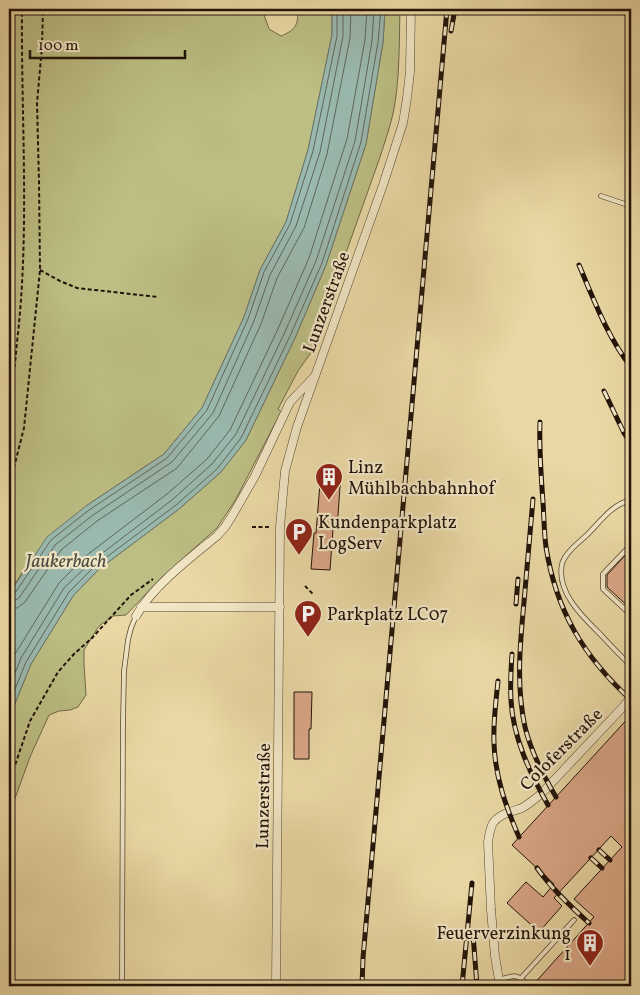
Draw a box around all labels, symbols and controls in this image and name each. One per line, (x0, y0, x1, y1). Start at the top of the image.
scale bar (30, 28, 185, 60)
text: 100 m (38, 36, 78, 57)
street label: Lunzerstraße (298, 248, 357, 357)
place label: Linz Mühlbachbahnhof (348, 456, 496, 502)
building icon: Linz Mühlbachbahnhof (314, 462, 344, 501)
place label: Kundenparkplatz LogServ (318, 511, 457, 557)
parking icon: Kundenparkplatz LogServ (284, 517, 314, 556)
water label: Jaukerbach (24, 549, 106, 575)
parking icon: Parkplatz LC07 (293, 599, 323, 638)
place label: Parkplatz LC07 (327, 603, 448, 628)
street label: Coloferstraße (515, 703, 609, 797)
street label: Lunzerstraße (251, 743, 278, 849)
place label: Feuerverzinkung 1 (437, 922, 571, 968)
building icon: Feuerverzinkung 1 (575, 928, 605, 967)

